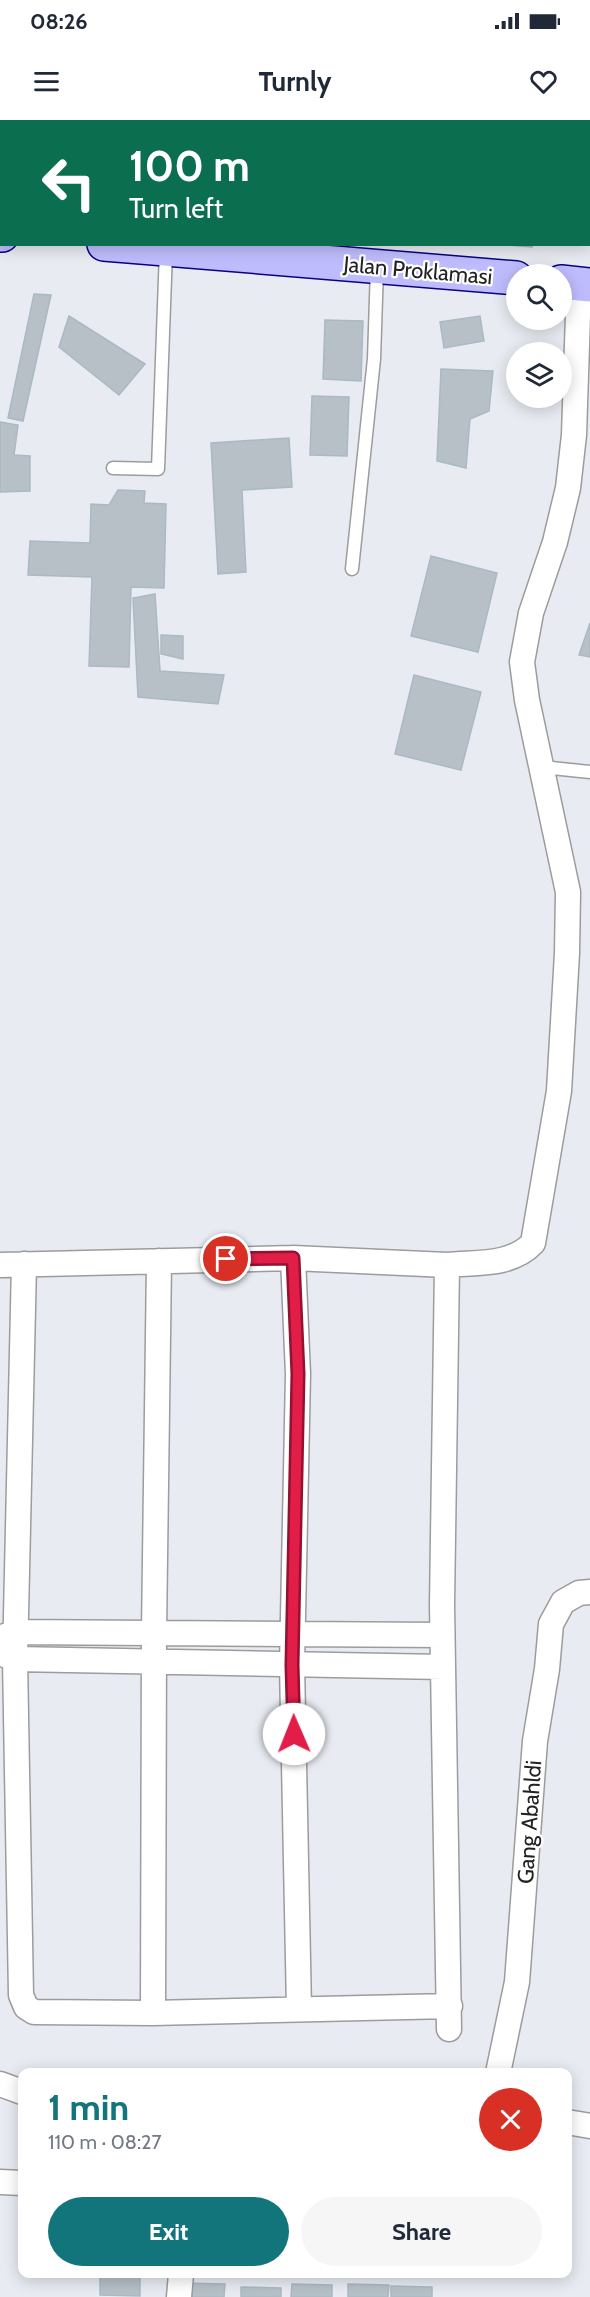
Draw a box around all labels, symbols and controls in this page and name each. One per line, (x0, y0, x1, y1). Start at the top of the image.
text: 08:26 (30, 8, 88, 35)
icon: menu (30, 65, 63, 98)
text: Turnly (259, 65, 331, 98)
icon: heart (527, 65, 560, 98)
text: 100 m (129, 140, 250, 192)
icon: left (30, 144, 108, 222)
text: Turn left (129, 192, 223, 225)
street label: Jalan Proklamasi (341, 250, 494, 290)
map controls (506, 264, 572, 408)
button: search (506, 264, 572, 330)
button: layers (506, 342, 572, 408)
pin (200, 1233, 251, 1284)
icon: arrive (209, 1242, 242, 1275)
position arrow (262, 1702, 326, 1766)
street label: Gang Abahldi (512, 1759, 547, 1885)
text: 1 min (48, 2085, 129, 2129)
button: close (479, 2088, 542, 2151)
text: 110 m · 08:27 (48, 2130, 162, 2154)
button: Exit (48, 2197, 289, 2266)
button: Share (301, 2197, 542, 2266)

